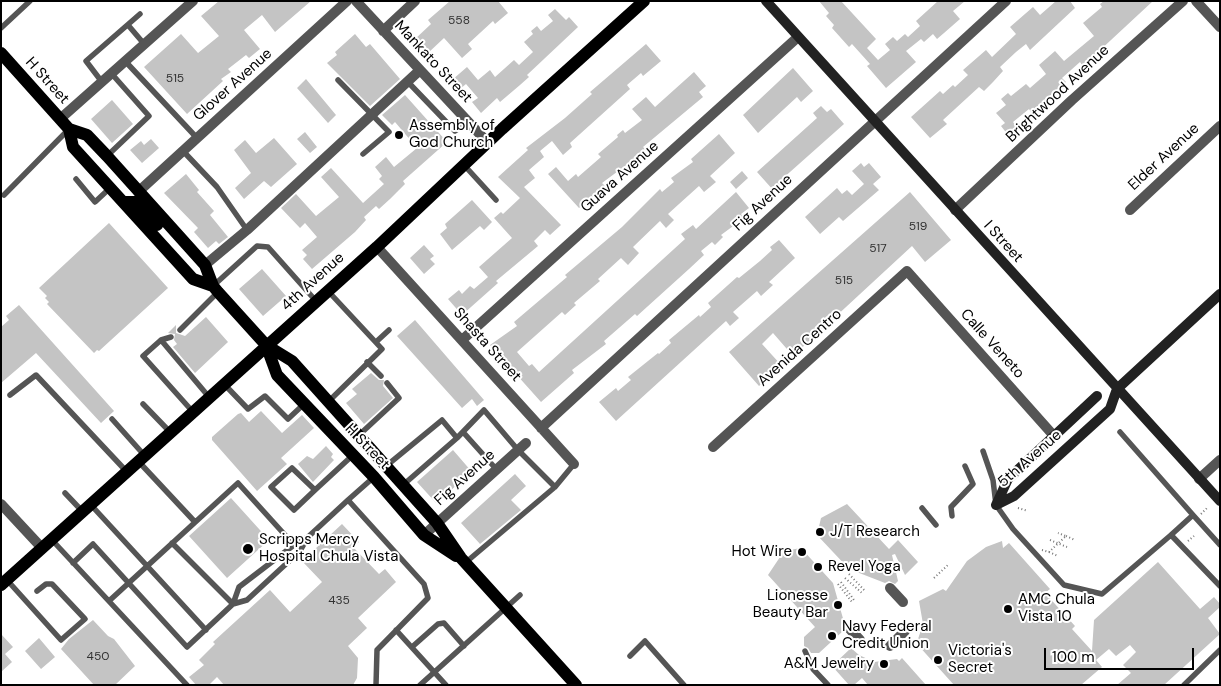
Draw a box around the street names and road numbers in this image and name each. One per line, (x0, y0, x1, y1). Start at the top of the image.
street label: Mankato Street (390, 17, 476, 107)
street label: Brightwood Avenue (1003, 42, 1113, 146)
street label: Glover Avenue (190, 45, 276, 125)
street label: H Street (21, 54, 73, 108)
street label: Elder Avenue (1125, 120, 1203, 194)
street label: Guava Avenue (577, 137, 663, 217)
street label: Fig Avenue (729, 171, 797, 235)
street label: I Street (980, 217, 1026, 267)
street label: 4th Avenue (278, 249, 348, 315)
street label: Shasta Street (449, 304, 525, 386)
street label: Avenida Centro (754, 306, 846, 390)
street label: Calle Veneto (956, 306, 1028, 382)
street label: H Street (341, 420, 393, 474)
street label: 5th Avenue (994, 426, 1066, 492)
street label: Fig Avenue (431, 446, 499, 510)

